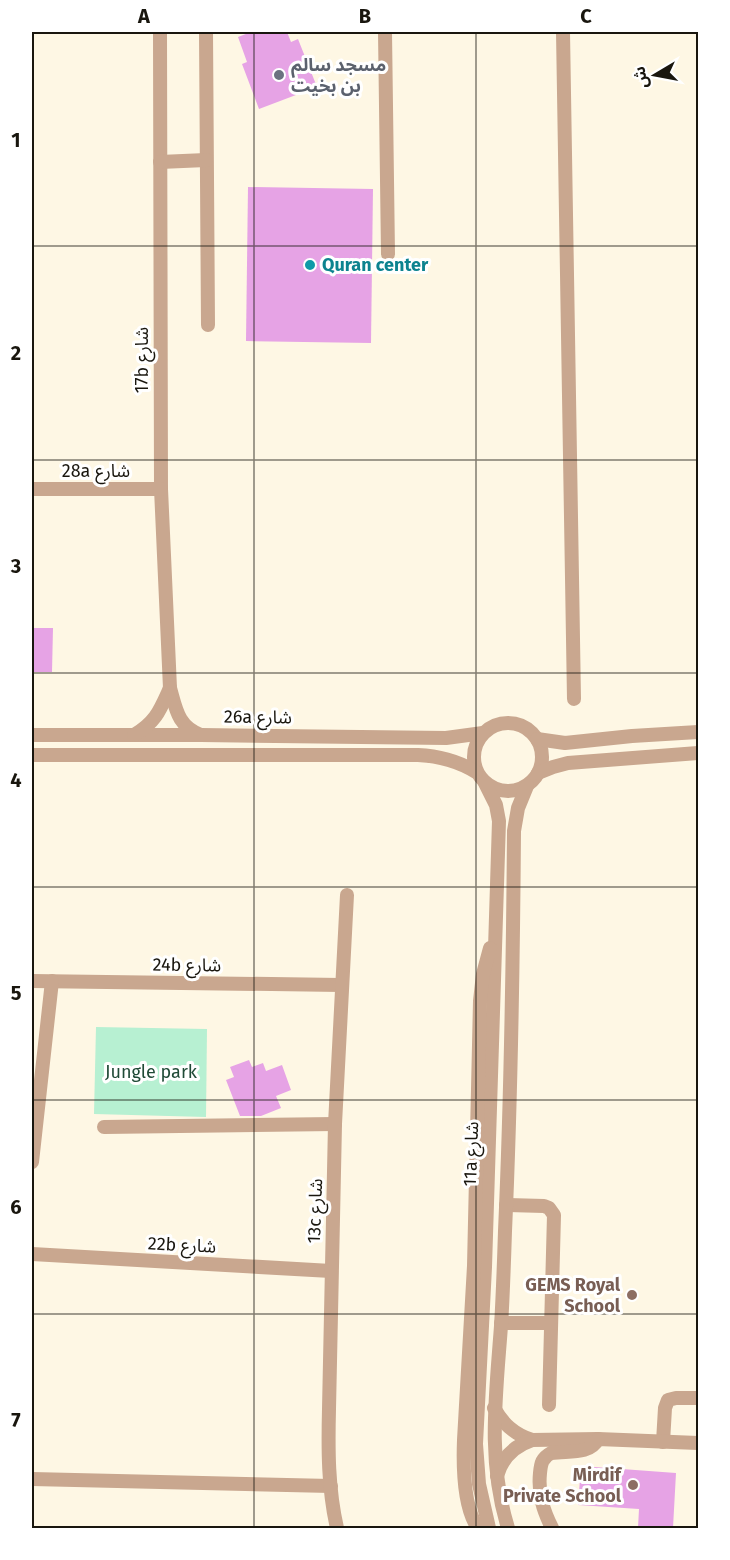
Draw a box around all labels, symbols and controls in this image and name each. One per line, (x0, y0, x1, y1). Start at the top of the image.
text: A (137, 4, 151, 28)
text: B (359, 4, 371, 28)
text: C (580, 4, 592, 28)
north arrow (625, 45, 685, 105)
place label: مسجد سالم بن بخيت (291, 54, 386, 97)
text: ش (629, 65, 652, 90)
marker: مسجد سالم بن بخيت (272, 68, 286, 82)
text: 1 (11, 128, 21, 152)
place label: Quran center (322, 254, 429, 276)
marker: Quran center (303, 258, 317, 272)
street label: 17b شارع (131, 327, 156, 393)
text: 2 (11, 341, 21, 365)
street label: 28a شارع (62, 460, 130, 485)
text: 3 (10, 554, 21, 578)
street label: 26a شارع (224, 705, 292, 732)
text: 4 (10, 768, 22, 792)
street label: 24b شارع (152, 953, 221, 980)
text: 5 (11, 981, 22, 1005)
park label: Jungle park (105, 1061, 198, 1083)
street label: 11a شارع (459, 1121, 486, 1187)
street label: 13c شارع (303, 1178, 330, 1244)
text: 6 (10, 1195, 22, 1219)
street label: 22b شارع (147, 1232, 217, 1261)
place label: GEMS Royal School (525, 1274, 621, 1317)
marker: GEMS Royal School (625, 1288, 639, 1302)
text: 7 (11, 1408, 21, 1432)
place label: Mirdif Private School (503, 1464, 623, 1507)
marker: Mirdif Private School (626, 1478, 640, 1492)

